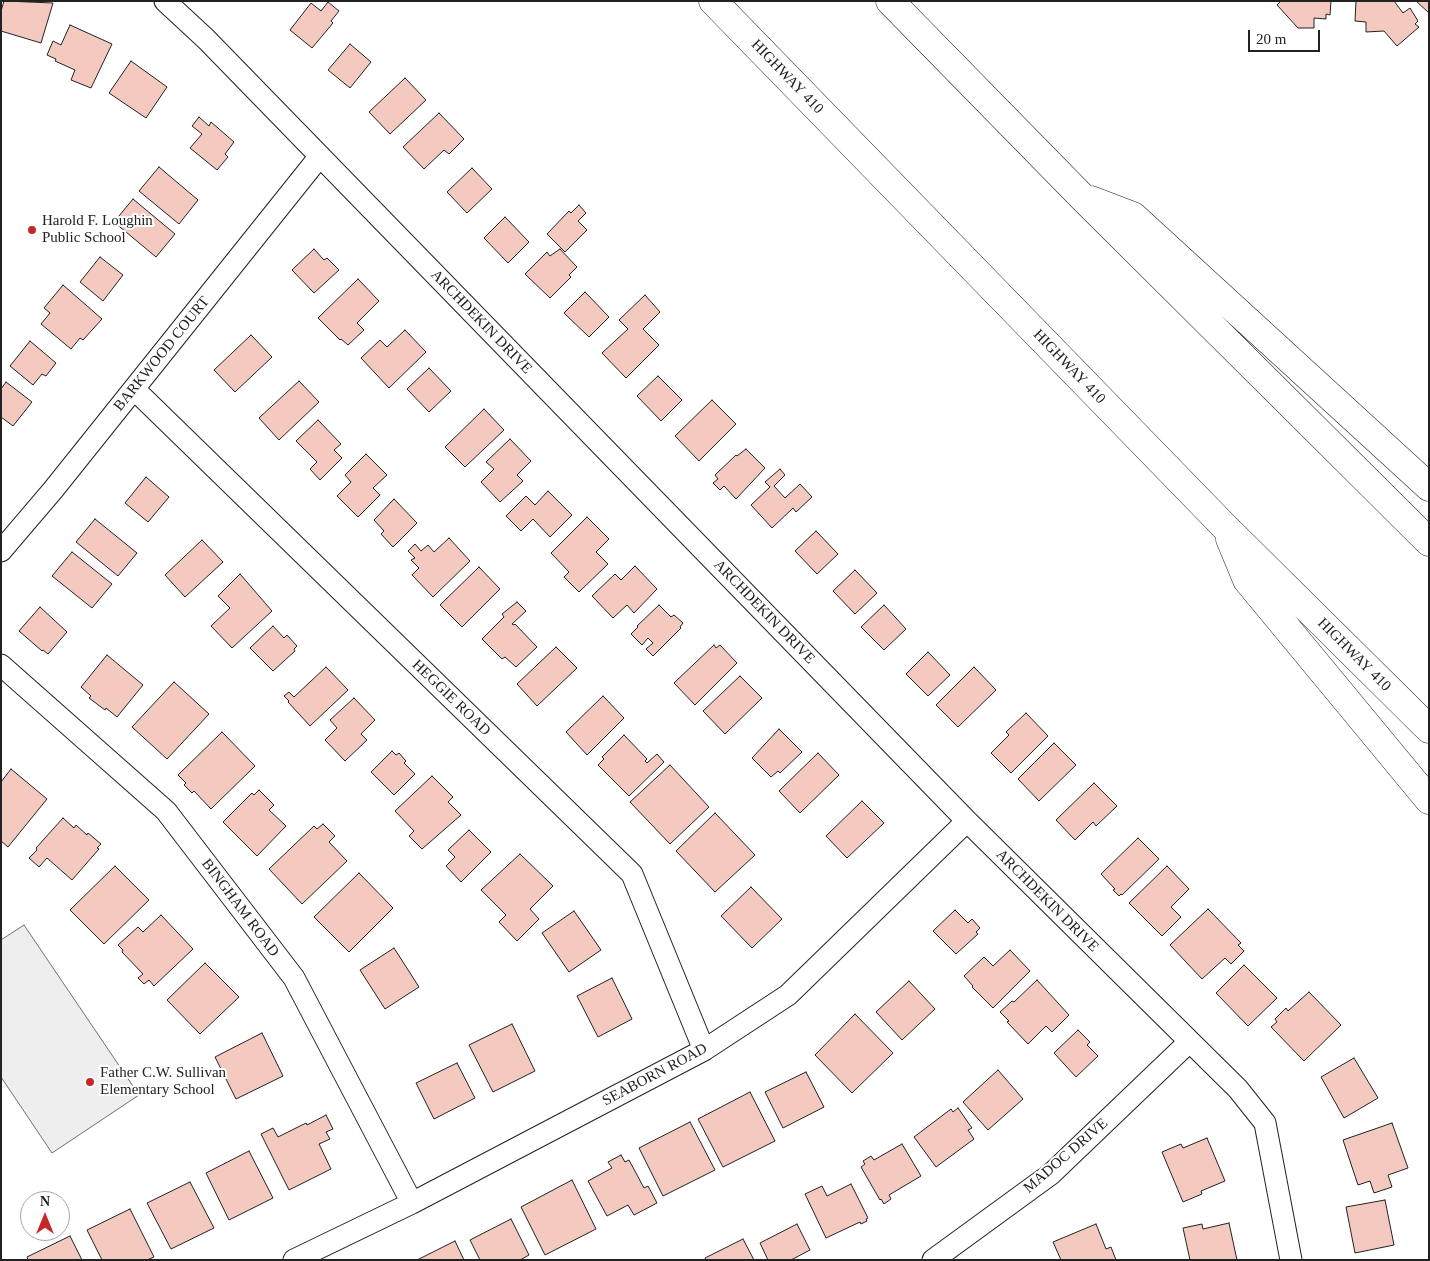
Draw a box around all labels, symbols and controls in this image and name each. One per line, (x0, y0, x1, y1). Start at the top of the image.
scale bar (1250, 20, 1322, 52)
text: 20 m (1256, 31, 1286, 47)
street label: HIGHWAY 410 (747, 36, 827, 118)
place label: Harold F. Loughin Public School (42, 212, 153, 247)
marker: Harold F. Loughin Public School (26, 224, 38, 236)
street label: ARCHDEKIN DRIVE (427, 266, 535, 378)
street label: BARKWOOD COURT (110, 293, 214, 415)
street label: HIGHWAY 410 (1029, 326, 1109, 408)
street label: ARCHDEKIN DRIVE (710, 556, 818, 668)
street label: HIGHWAY 410 (1314, 615, 1394, 695)
street label: HEGGIE ROAD (408, 656, 494, 740)
street label: ARCHDEKIN DRIVE (992, 846, 1102, 956)
street label: BINGHAM ROAD (197, 855, 283, 961)
street label: SEABORN ROAD (599, 1040, 711, 1110)
place label: Father C.W. Sullivan Elementary School (100, 1064, 226, 1099)
marker: Father C.W. Sullivan Elementary School (84, 1076, 96, 1088)
street label: MADOC DRIVE (1020, 1115, 1112, 1197)
north arrow (20, 1191, 70, 1241)
text: N (40, 1194, 50, 1209)

